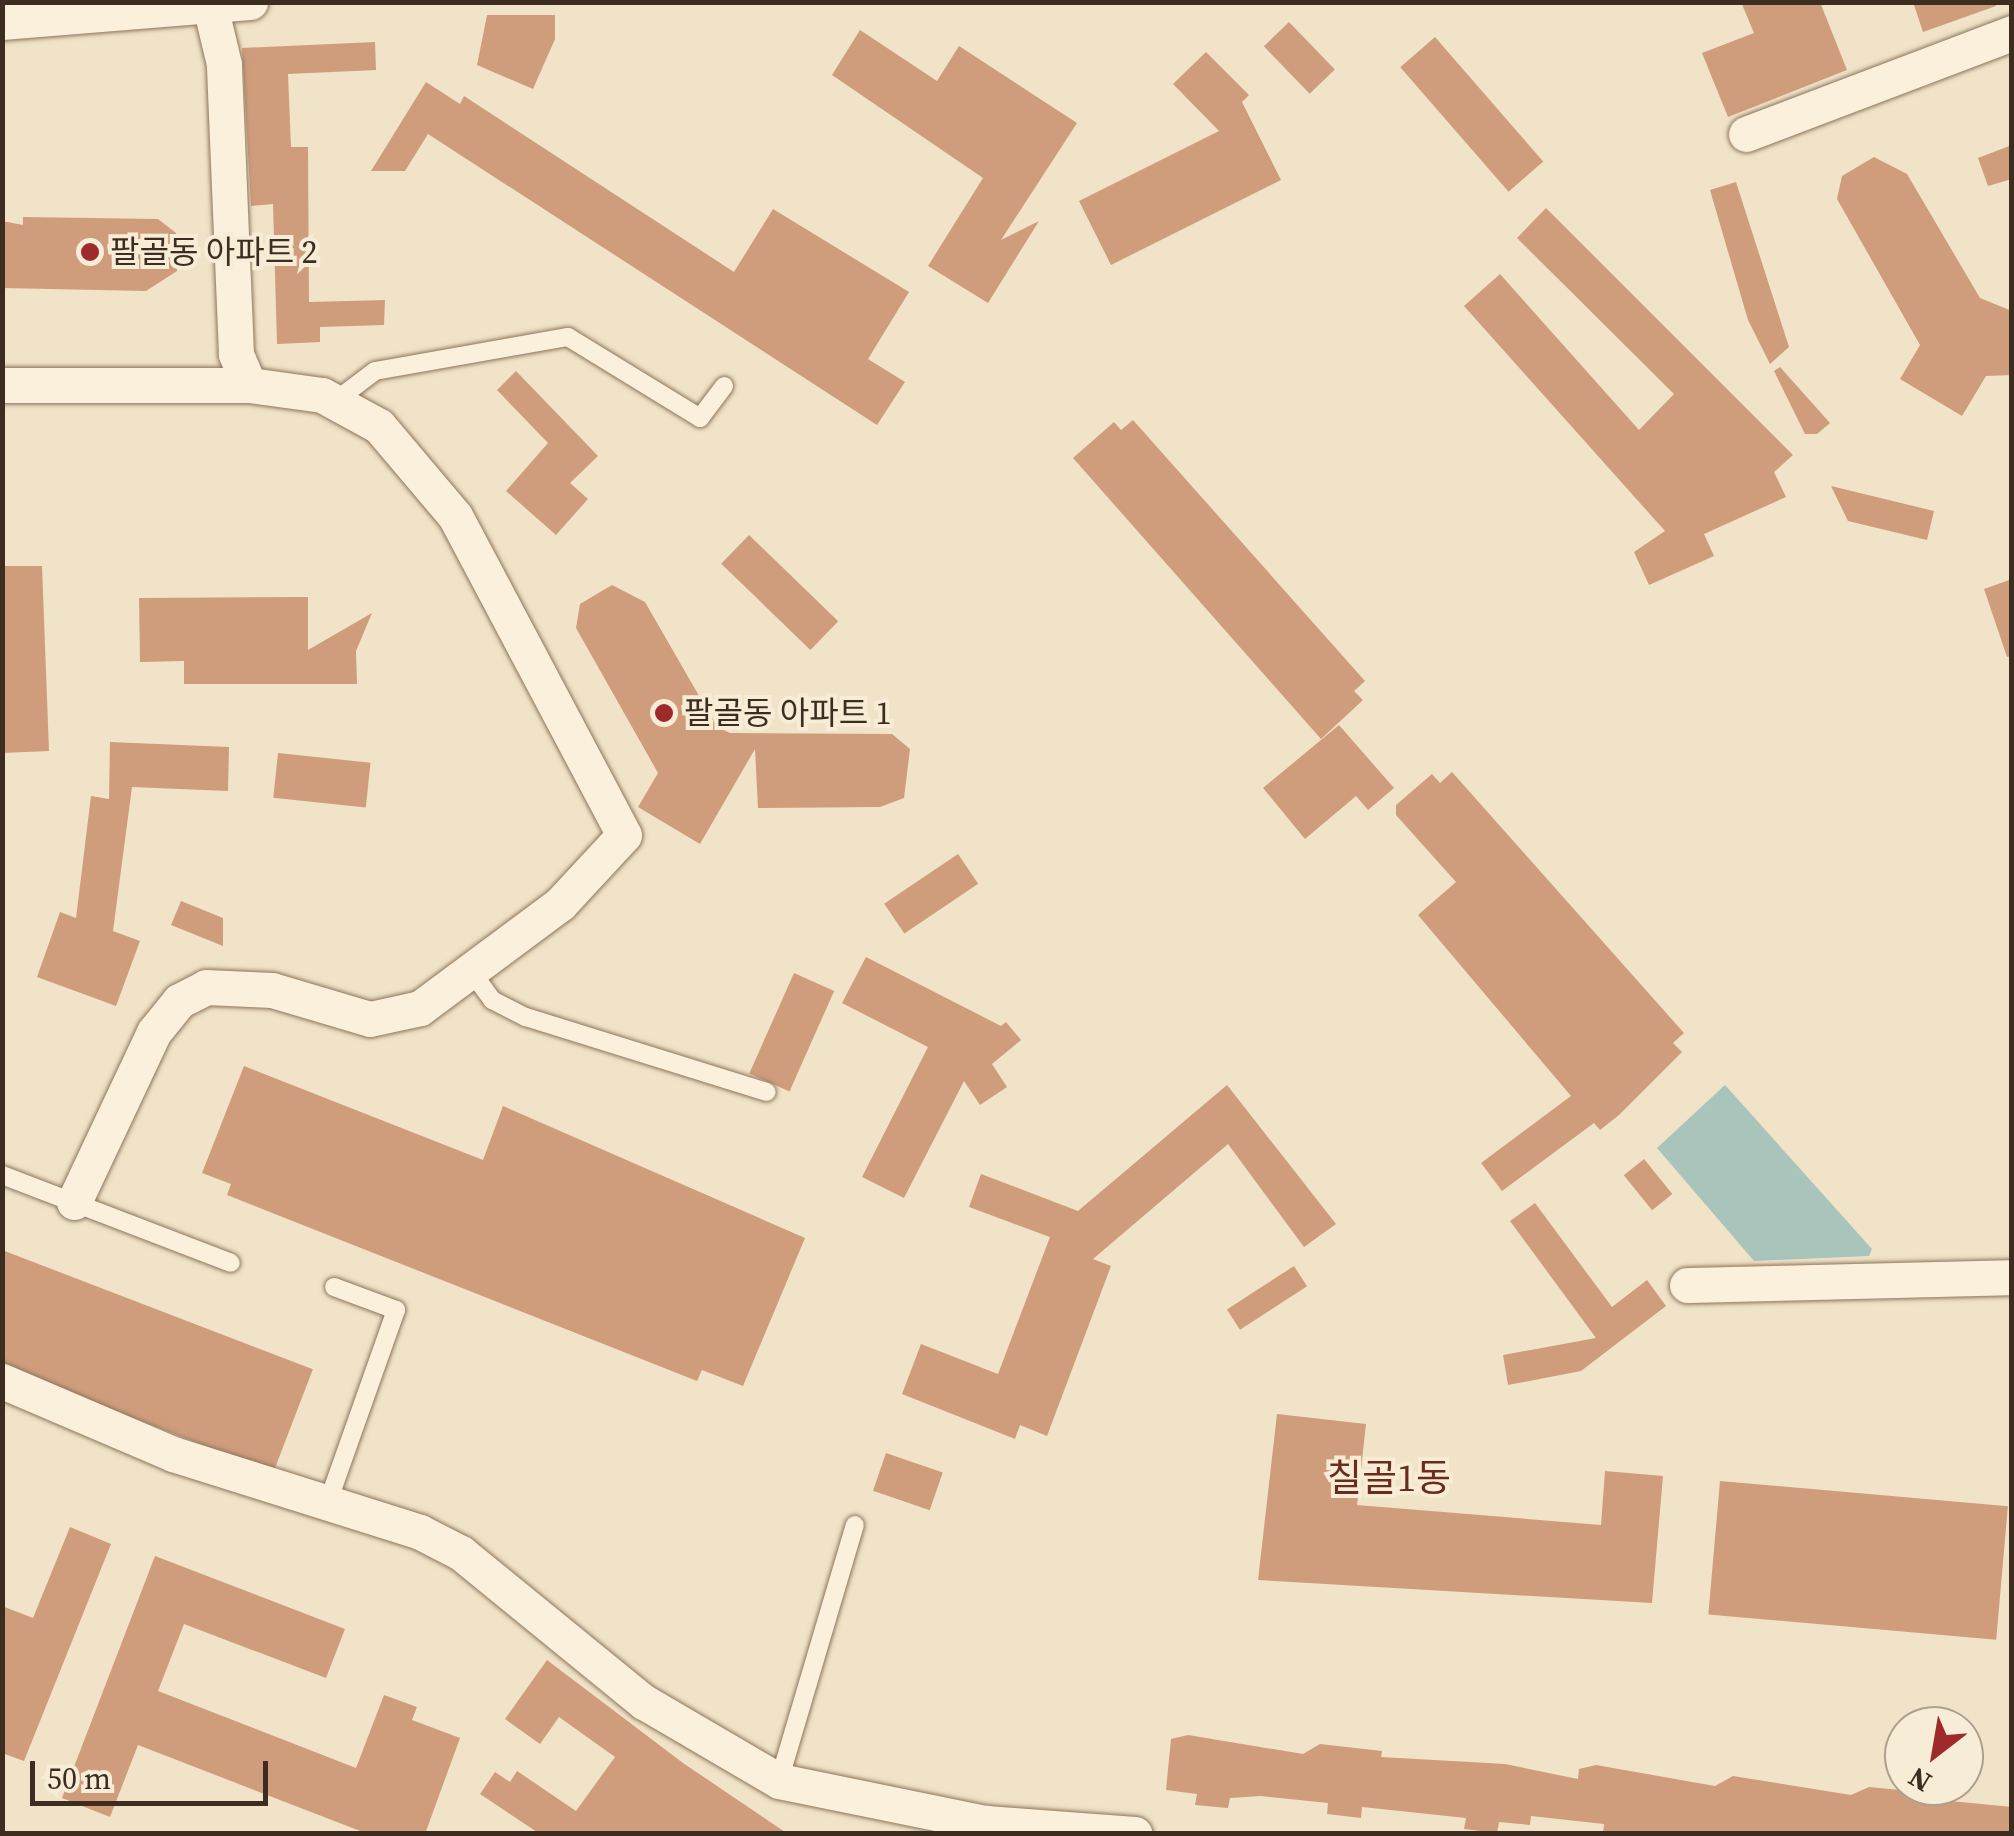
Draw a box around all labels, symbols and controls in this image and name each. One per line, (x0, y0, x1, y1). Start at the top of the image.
place label: 팔골동 아파트 2 (110, 233, 318, 271)
marker: 팔골동 아파트 2 (79, 241, 101, 263)
place label: 팔골동 아파트 1 (684, 694, 892, 732)
marker: 팔골동 아파트 1 (653, 702, 675, 724)
district label: 칠골1동 (1327, 1456, 1451, 1502)
north arrow (1884, 1706, 1984, 1806)
scale bar (35, 1741, 272, 1803)
text: 50 m (47, 1758, 111, 1799)
text: N (1901, 1758, 1938, 1802)

